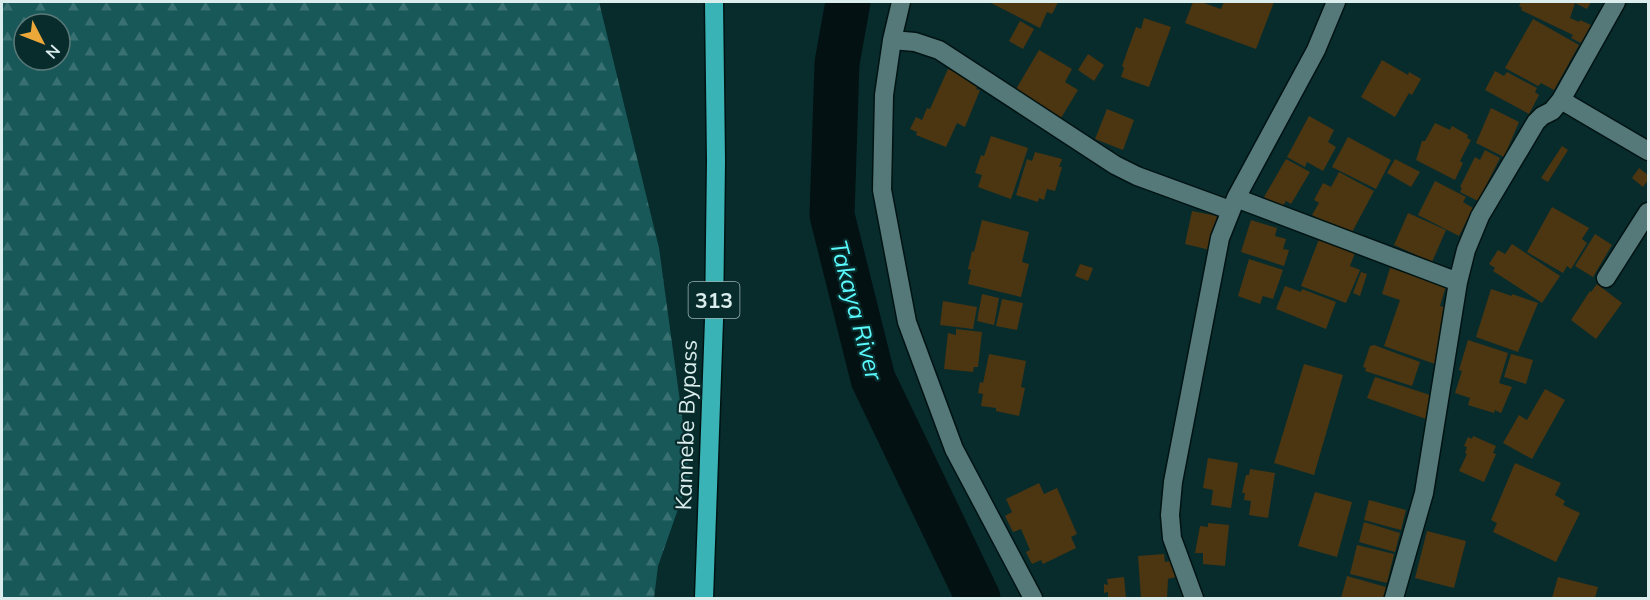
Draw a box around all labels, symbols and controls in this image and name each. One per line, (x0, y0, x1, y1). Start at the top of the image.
north arrow (12, 12, 72, 72)
text: N (42, 41, 65, 63)
water label: Takaya River (824, 237, 890, 384)
road number: 313 (688, 282, 740, 318)
street label: Kannebe Bypass (669, 339, 703, 511)

